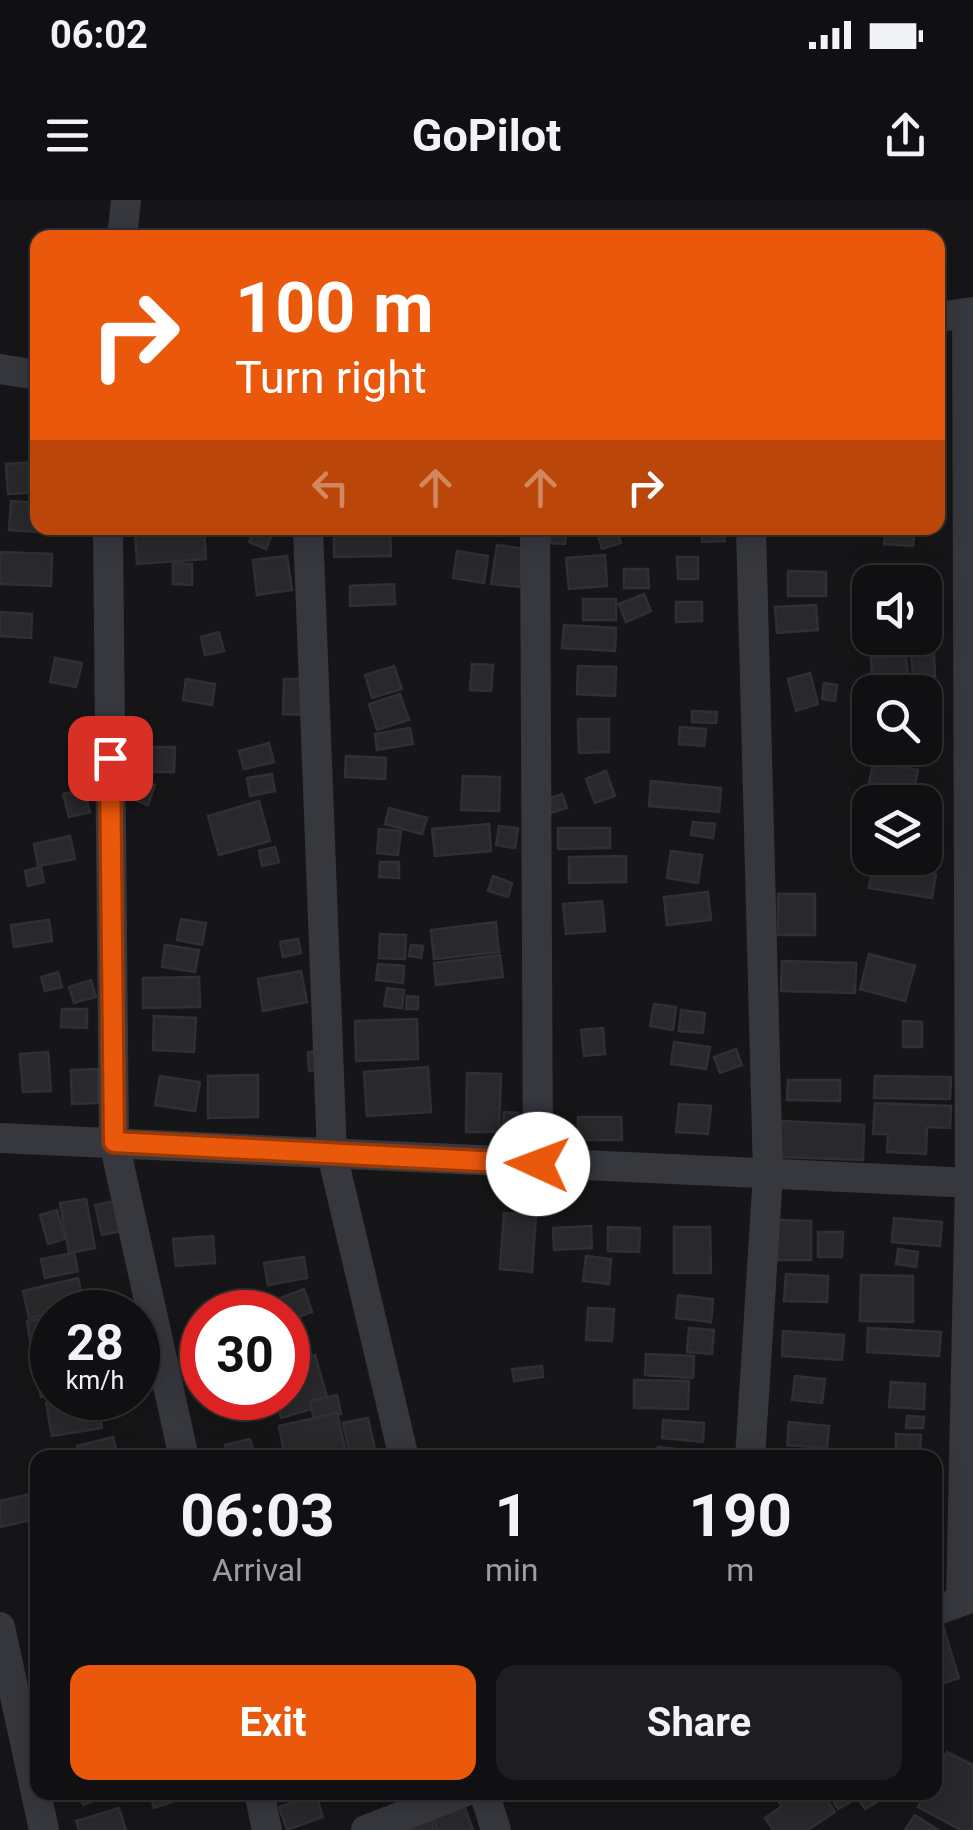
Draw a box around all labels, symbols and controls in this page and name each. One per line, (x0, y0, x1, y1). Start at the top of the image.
text: 06:02 (50, 13, 148, 57)
icon: menu (40, 108, 95, 163)
icon: share (878, 108, 933, 163)
text: GoPilot (412, 109, 561, 162)
text: 100 m (235, 267, 434, 349)
icon: right (70, 270, 200, 400)
text: Turn right (235, 351, 427, 404)
icon: left (303, 460, 358, 515)
icon: ahead (408, 460, 463, 515)
icon: ahead (513, 460, 568, 515)
icon: right (618, 460, 673, 515)
map controls (852, 565, 942, 875)
button: sound (852, 565, 942, 655)
button: search (852, 675, 942, 765)
pin (68, 716, 153, 801)
icon: arrive (83, 731, 138, 786)
button: layers (852, 785, 942, 875)
position arrow (486, 1112, 590, 1216)
speed limit sign: 30 (180, 1290, 310, 1420)
text: 28 (66, 1314, 124, 1372)
text: km/h (66, 1366, 124, 1395)
text: 06:03 (180, 1480, 335, 1551)
text: 1 (494, 1480, 529, 1551)
text: 190 (689, 1480, 792, 1551)
text: Arrival (212, 1551, 303, 1589)
text: min (485, 1551, 538, 1589)
text: m (726, 1551, 754, 1589)
button: Exit (70, 1665, 476, 1780)
button: Share (496, 1665, 902, 1780)

